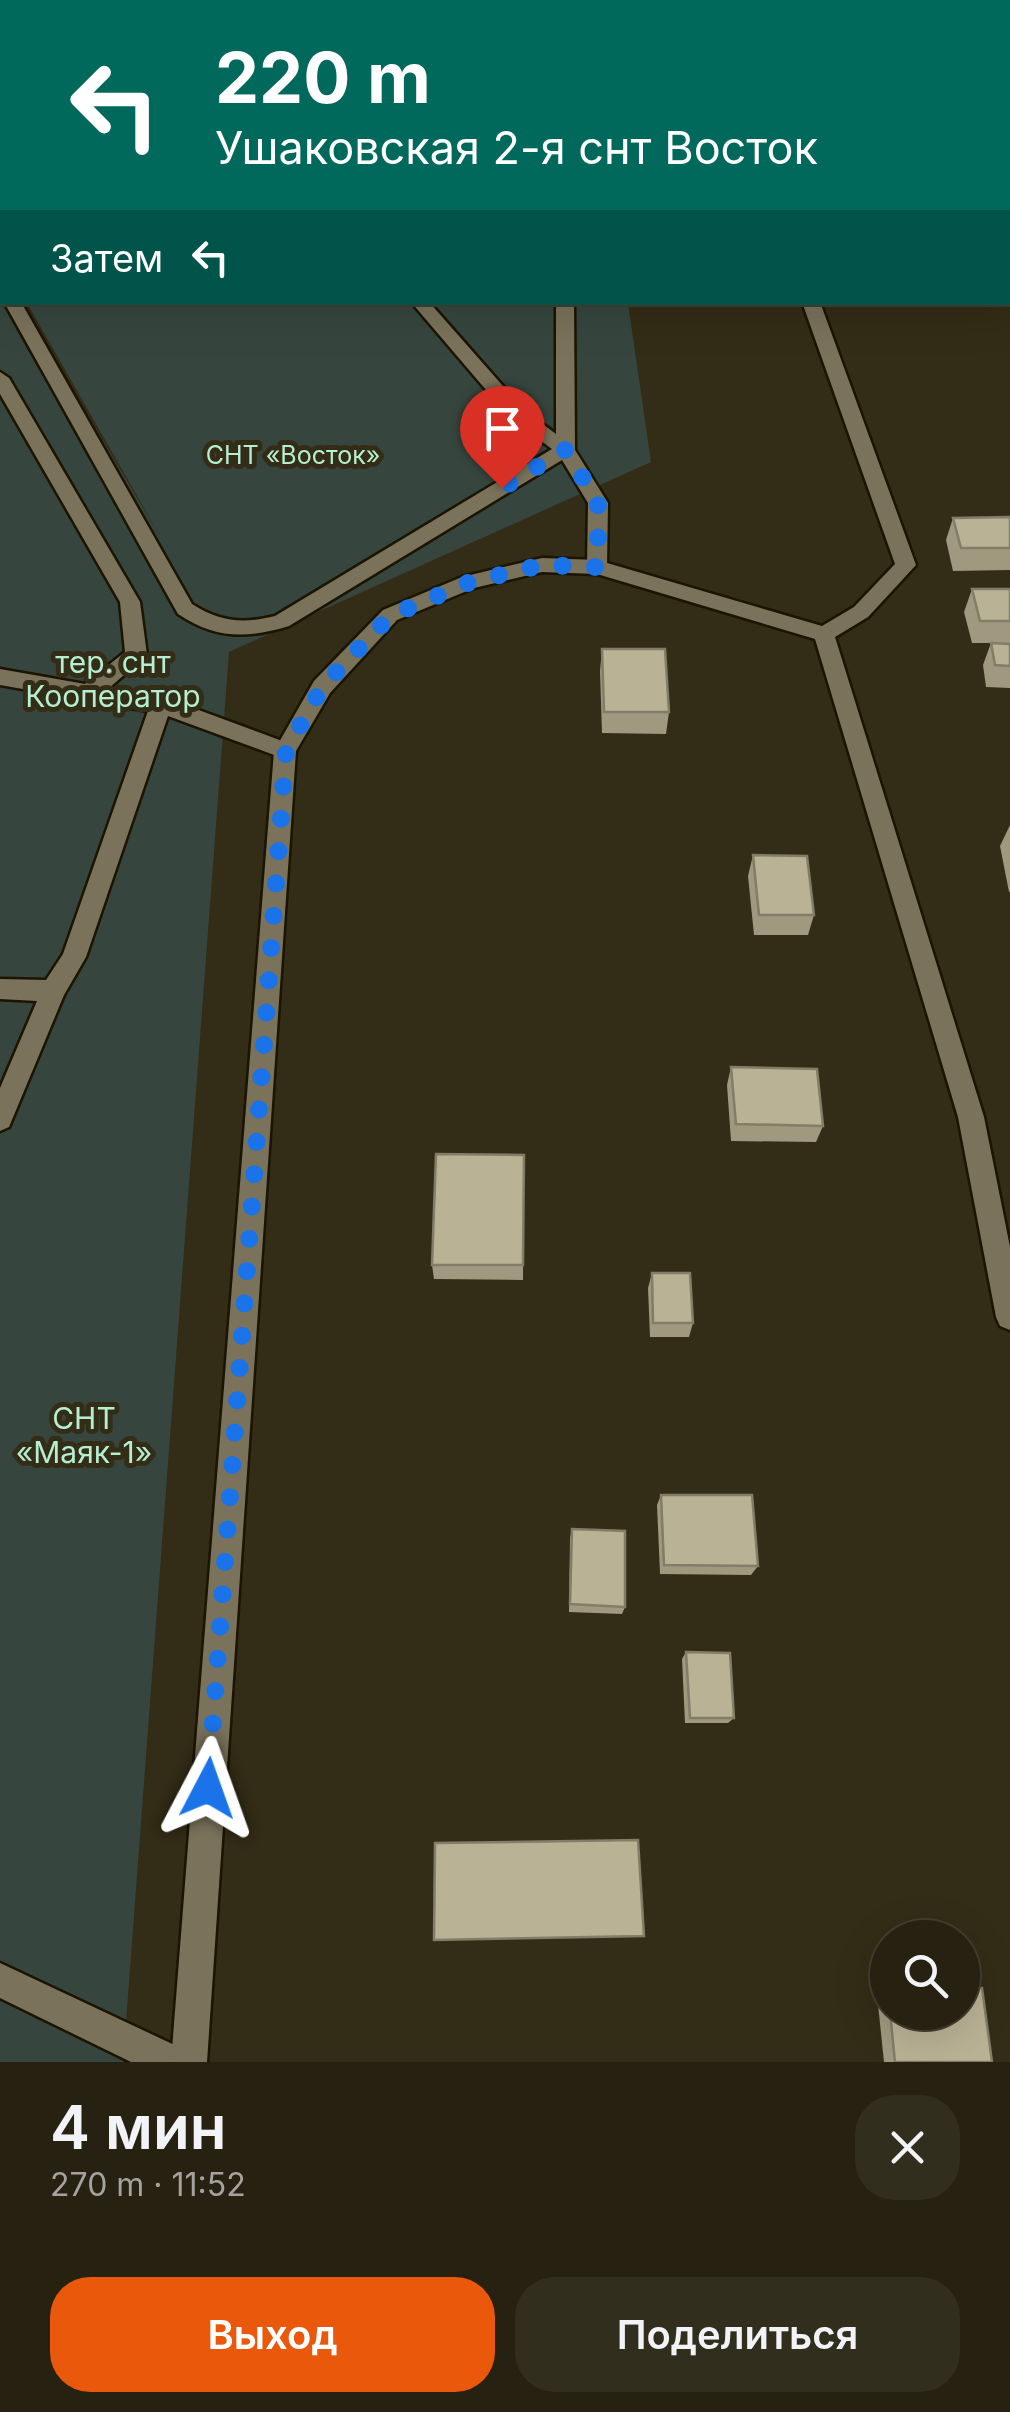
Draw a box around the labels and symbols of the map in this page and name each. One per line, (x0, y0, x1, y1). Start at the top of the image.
pin (460, 386, 545, 489)
park label: СНТ «Восток» (206, 440, 380, 470)
park label: тер. снт Кооператор (25, 644, 201, 714)
park label: СНТ «Маяк-1» (16, 1400, 152, 1470)
position arrow (156, 1736, 260, 1840)

